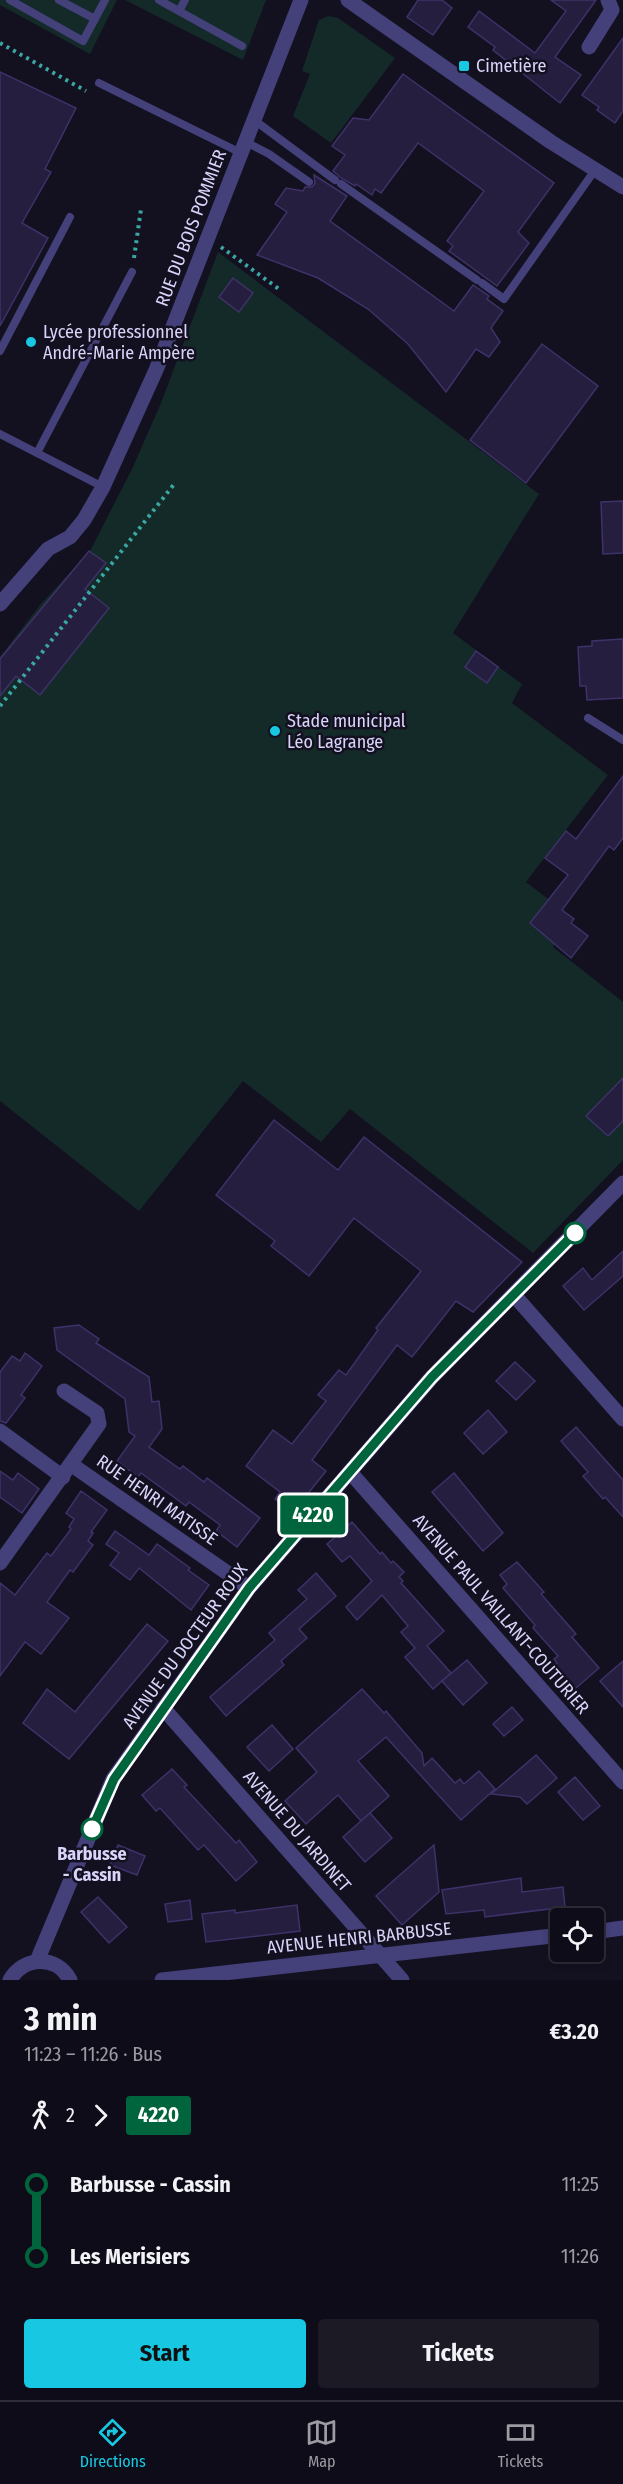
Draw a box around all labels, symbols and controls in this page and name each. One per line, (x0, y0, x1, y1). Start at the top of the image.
place label: Cimetière (476, 55, 547, 77)
marker: Cimetière (457, 59, 471, 73)
street label: RUE DU BOIS POMMIER (151, 146, 231, 310)
place label: Lycée professionnel André-Marie Ampère (43, 321, 195, 364)
marker: Lycée professionnel André-Marie Ampère (24, 335, 38, 349)
place label: Stade municipal Léo Lagrange (287, 710, 406, 753)
marker: Stade municipal Léo Lagrange (268, 724, 282, 738)
unlabelled marker (564, 1222, 586, 1244)
street label: RUE HENRI MATISSE (92, 1450, 222, 1550)
line badge: 4220 (271, 1496, 355, 1534)
text: 4220 (292, 1502, 334, 1528)
street label: AVENUE PAUL VAILLANT-COUTURIER (408, 1510, 594, 1718)
street label: AVENUE DU DOCTEUR ROUX (118, 1559, 252, 1733)
street label: AVENUE DU JARDINET (238, 1766, 356, 1897)
marker: Barbusse - Cassin (81, 1818, 103, 1840)
place label: Barbusse - Cassin (57, 1843, 127, 1886)
map controls (550, 1908, 604, 1962)
button: locate (550, 1908, 604, 1962)
street label: AVENUE HENRI BARBUSSE (266, 1917, 452, 1959)
text: 3 min (24, 1999, 98, 2039)
text: €3.20 (550, 2018, 599, 2045)
text: 11:23 – 11:26 · Bus (24, 2042, 162, 2066)
icon: walk (24, 2099, 57, 2132)
icon: forward (84, 2099, 117, 2132)
text: 4220 (138, 2102, 179, 2128)
text: 2 (66, 2103, 75, 2127)
text: Barbusse - Cassin (70, 2171, 231, 2198)
text: 11:25 (561, 2172, 599, 2196)
text: Les Merisiers (70, 2243, 190, 2270)
text: 11:26 (561, 2244, 599, 2268)
button: Start (24, 2319, 306, 2388)
button: Tickets (318, 2319, 599, 2388)
tab: Directions (80, 2416, 146, 2471)
tab: Map (305, 2416, 338, 2471)
tab: Tickets (498, 2416, 543, 2471)

